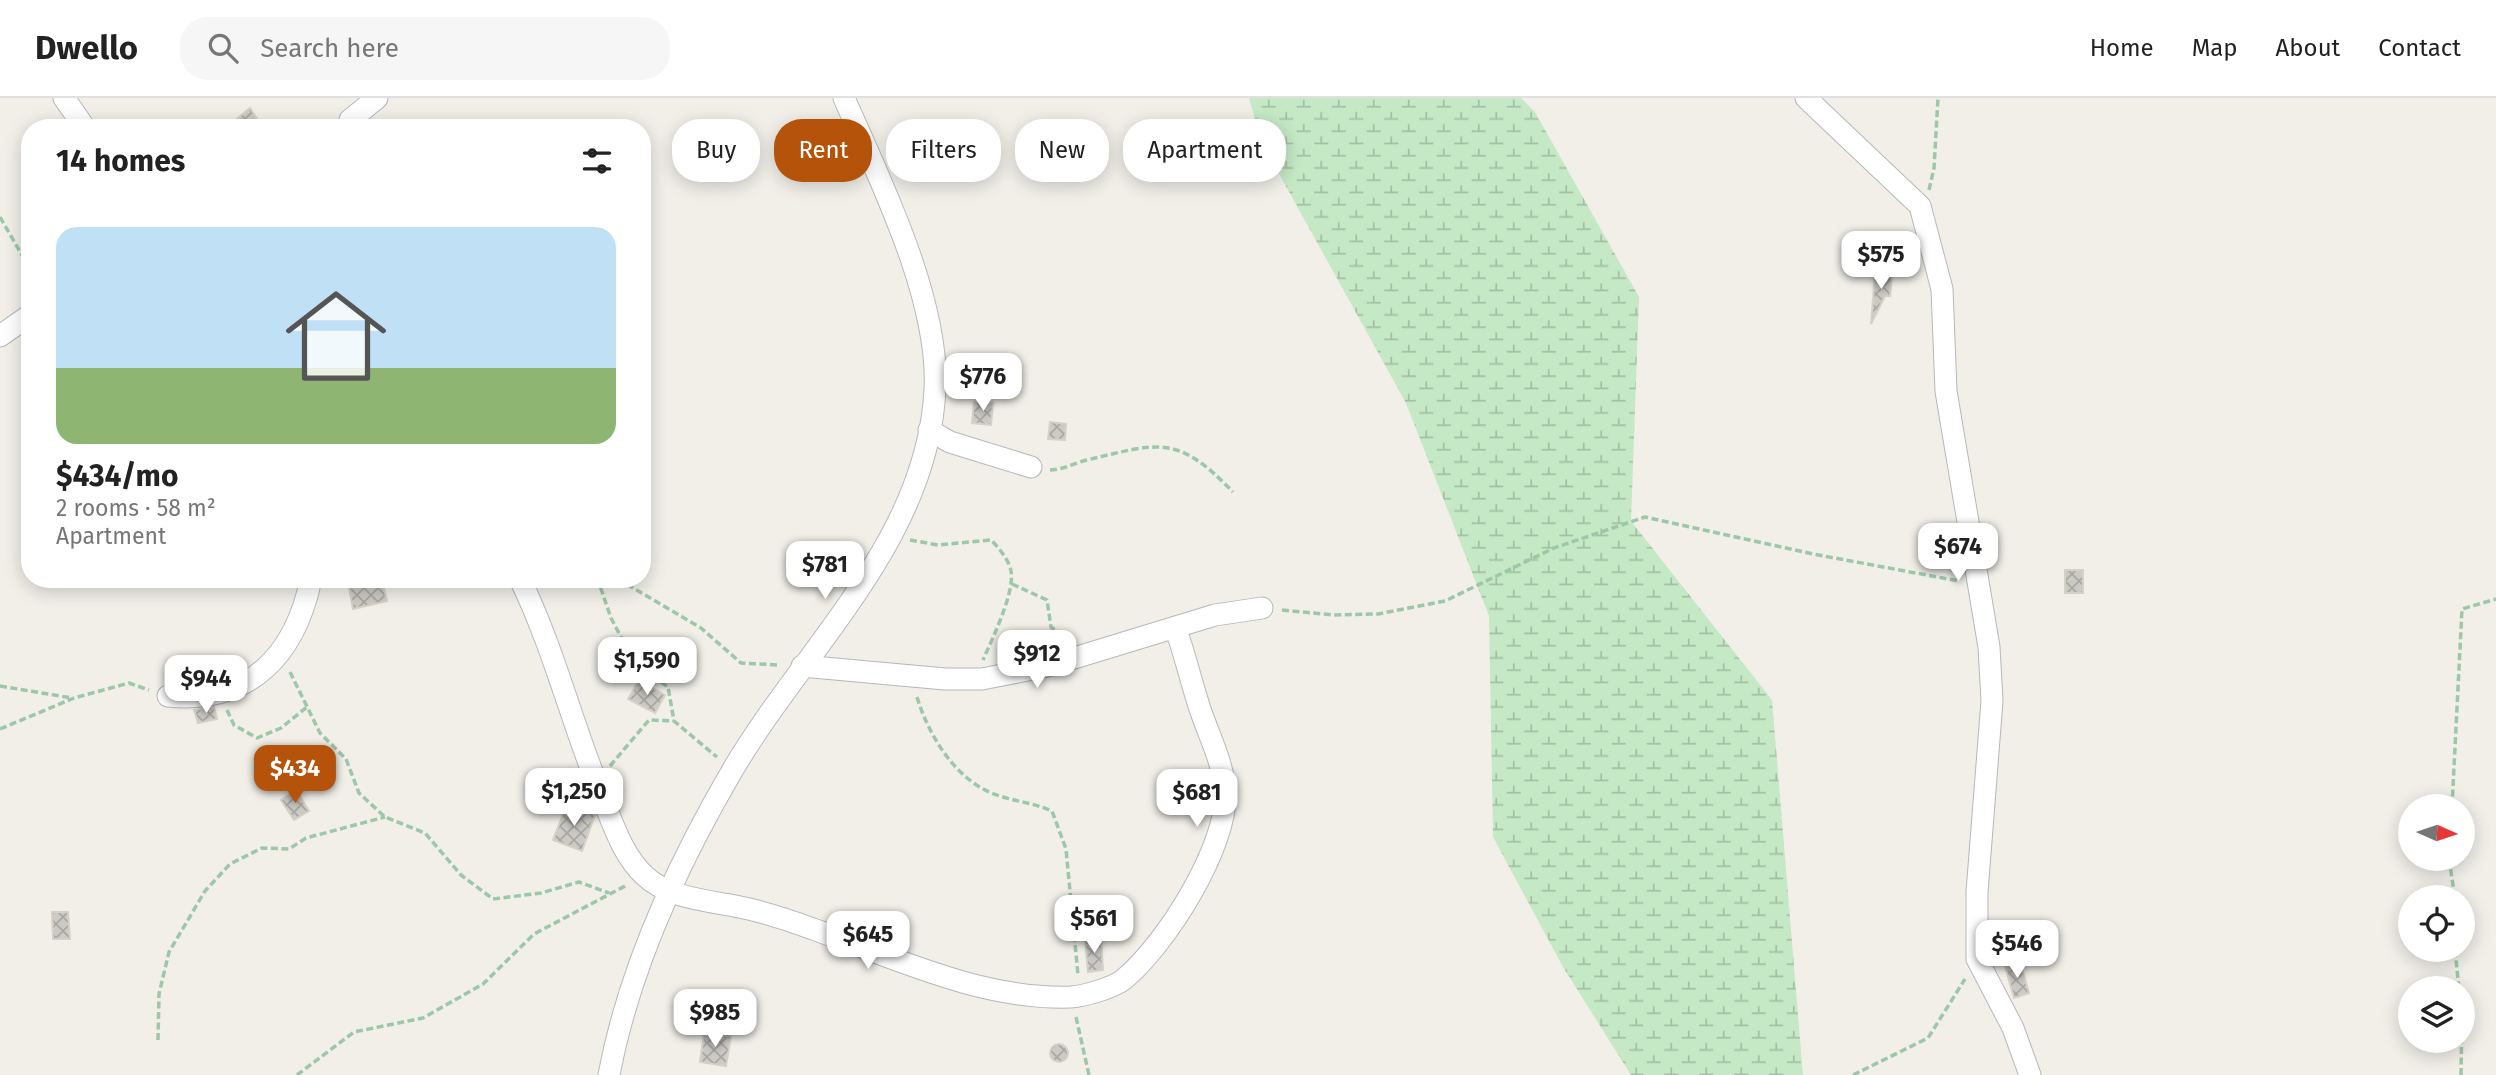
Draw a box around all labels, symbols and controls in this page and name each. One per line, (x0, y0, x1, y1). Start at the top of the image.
search box (180, 17, 670, 80)
text: Dwello (35, 28, 138, 68)
icon: search (204, 29, 242, 67)
text: Search here (260, 33, 399, 64)
text: Home (2090, 34, 2154, 62)
text: Map (2192, 34, 2238, 62)
text: About (2276, 34, 2340, 62)
text: Contact (2378, 34, 2461, 62)
chip: Buy (672, 119, 760, 182)
chip: Rent (774, 119, 872, 182)
chip: Filters (886, 119, 1001, 182)
chip: New (1015, 119, 1109, 182)
chip: Apartment (1123, 119, 1286, 182)
icon: filters (578, 142, 616, 180)
text: 14 homes (56, 143, 185, 179)
pin: $575 (1840, 232, 1922, 291)
text: $575 (1857, 240, 1905, 268)
icon: home (273, 273, 399, 399)
pin: $776 (942, 354, 1024, 413)
text: $776 (960, 362, 1006, 390)
text: $434/mo (56, 458, 178, 494)
text: 2 rooms · 58 m² (56, 494, 216, 522)
text: Apartment (56, 522, 166, 550)
pin: $674 (1917, 524, 1999, 583)
text: $674 (1934, 532, 1982, 560)
pin: $781 (784, 542, 866, 601)
text: $781 (802, 550, 848, 578)
pin: $912 (996, 630, 1078, 690)
pin: $1,590 (590, 638, 704, 697)
text: $912 (1013, 639, 1061, 667)
text: $1,590 (614, 646, 680, 674)
pin: $944 (165, 656, 247, 715)
text: $944 (181, 664, 231, 692)
pin: $434 (254, 746, 336, 805)
text: $434 (270, 754, 320, 782)
pin: $1,250 (517, 768, 631, 828)
pin: $681 (1156, 770, 1238, 829)
text: $1,250 (541, 777, 607, 805)
text: $681 (1173, 778, 1221, 806)
north arrow (2398, 794, 2474, 872)
map controls (2398, 794, 2475, 1053)
button: locate (2398, 885, 2475, 962)
pin: $561 (1053, 896, 1135, 955)
text: $561 (1070, 904, 1118, 932)
pin: $645 (827, 912, 909, 971)
text: $645 (843, 920, 893, 948)
pin: $546 (1976, 920, 2058, 980)
text: $546 (1992, 929, 2042, 957)
button: layers (2398, 976, 2475, 1053)
pin: $985 (674, 990, 756, 1049)
text: $985 (690, 998, 740, 1026)

